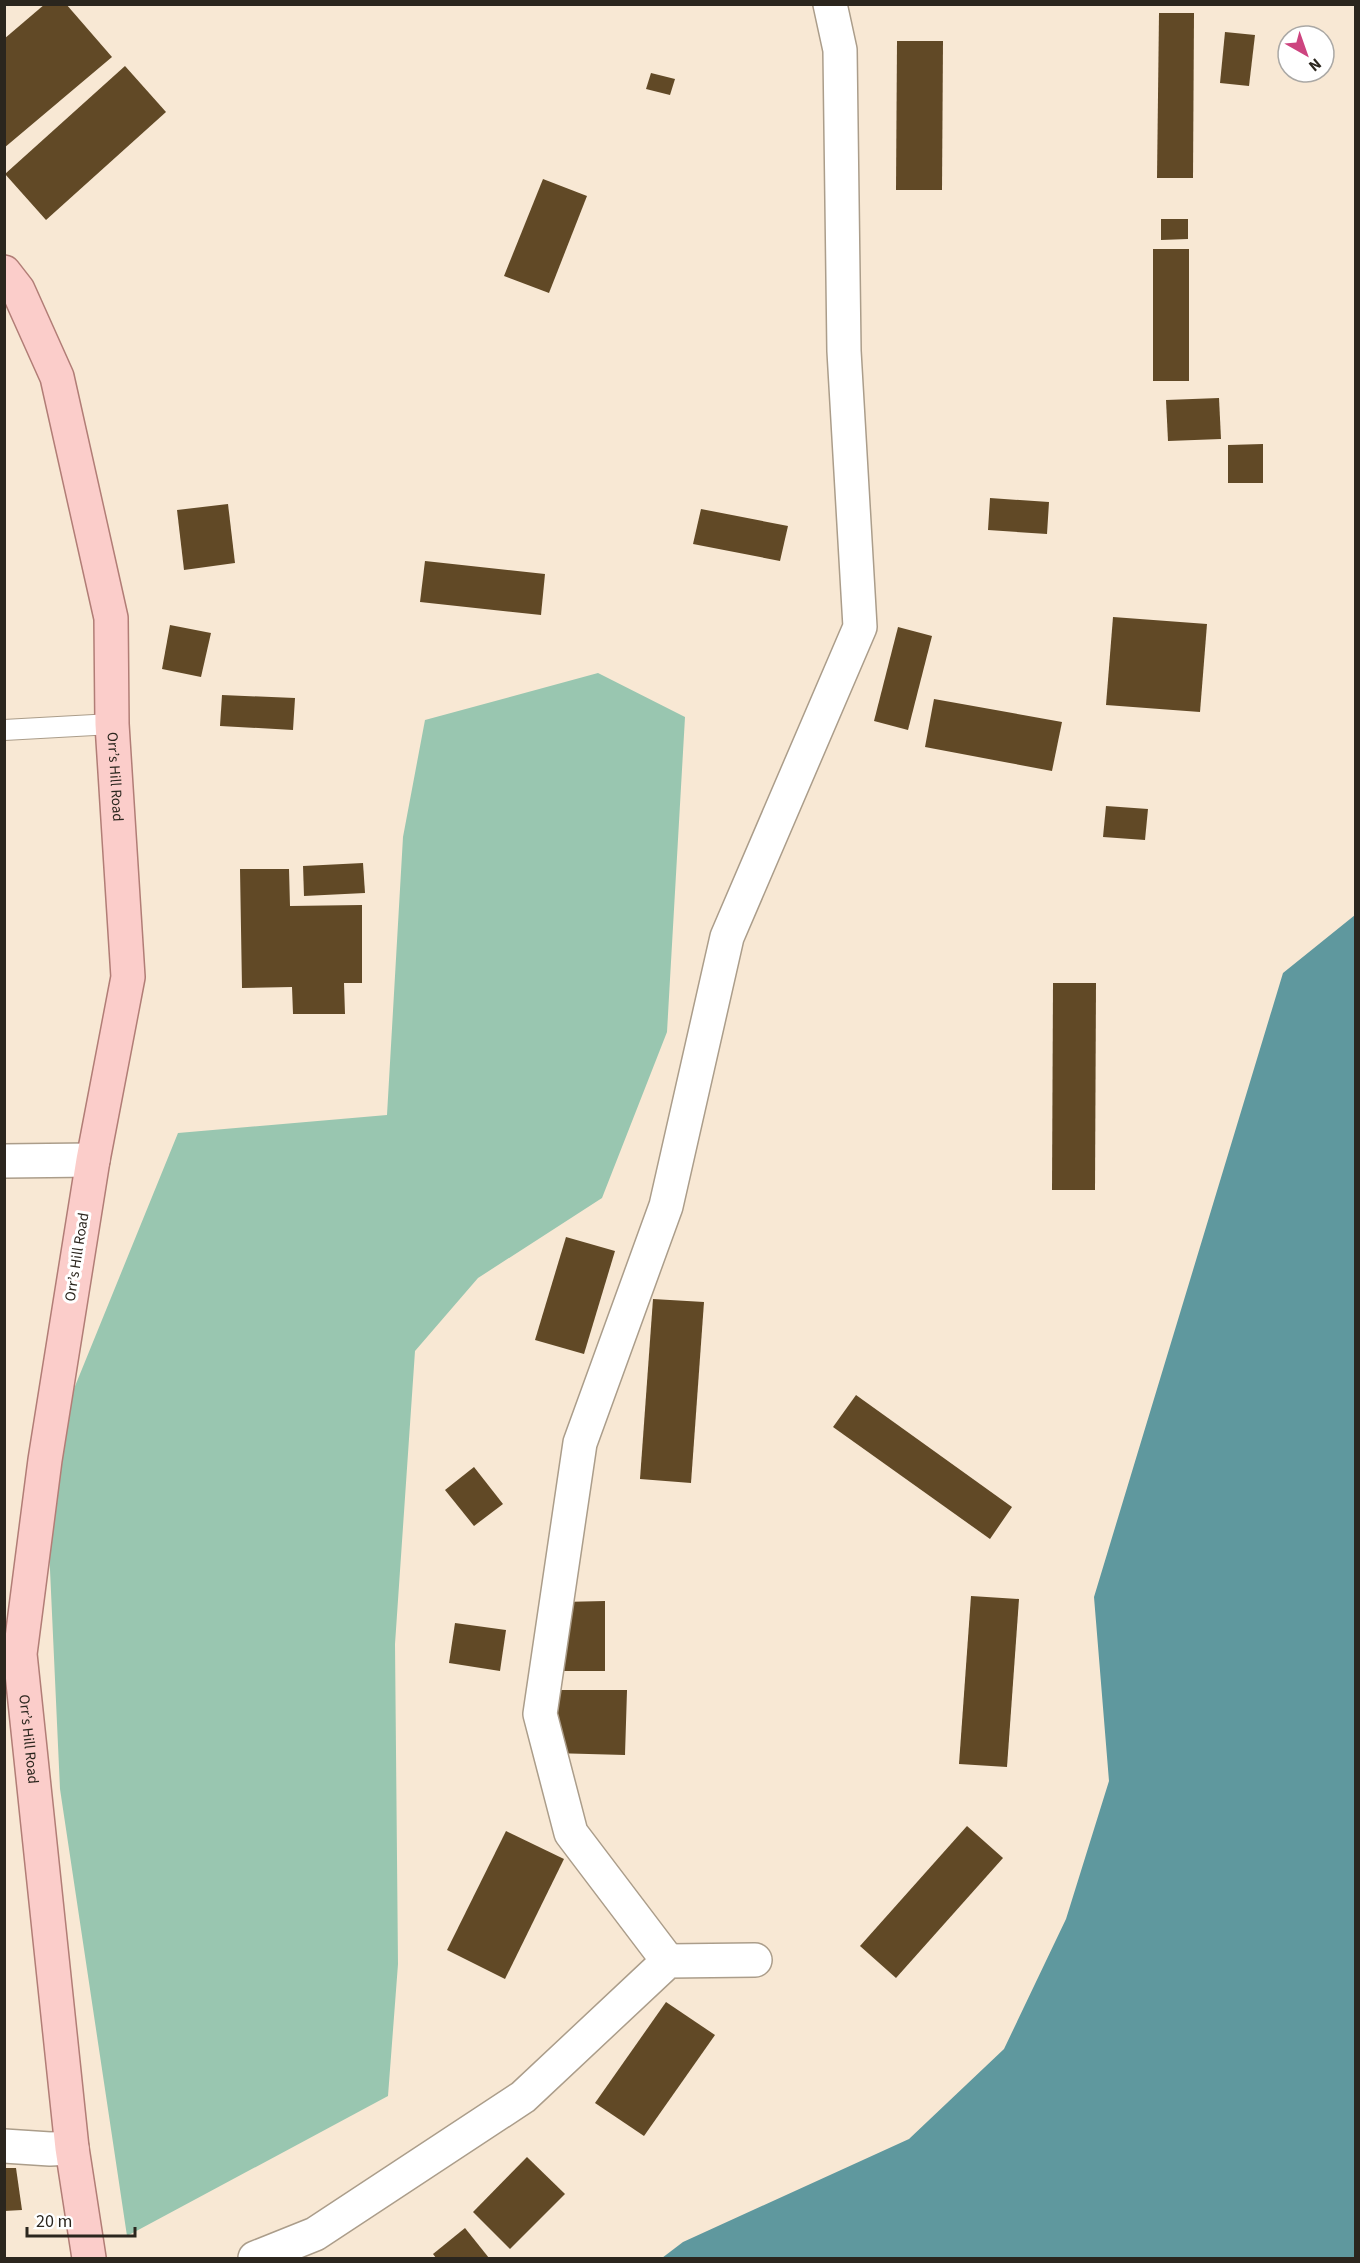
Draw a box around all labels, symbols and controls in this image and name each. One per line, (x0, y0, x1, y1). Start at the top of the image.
north arrow (1276, 24, 1336, 84)
text: N (1304, 53, 1326, 77)
street label: Orr’s Hill Road (102, 731, 129, 822)
street label: Orr’s Hill Road (60, 1211, 94, 1303)
street label: Orr’s Hill Road (14, 1694, 44, 1785)
scale bar (27, 2200, 135, 2238)
text: 20 m (36, 2209, 72, 2234)

